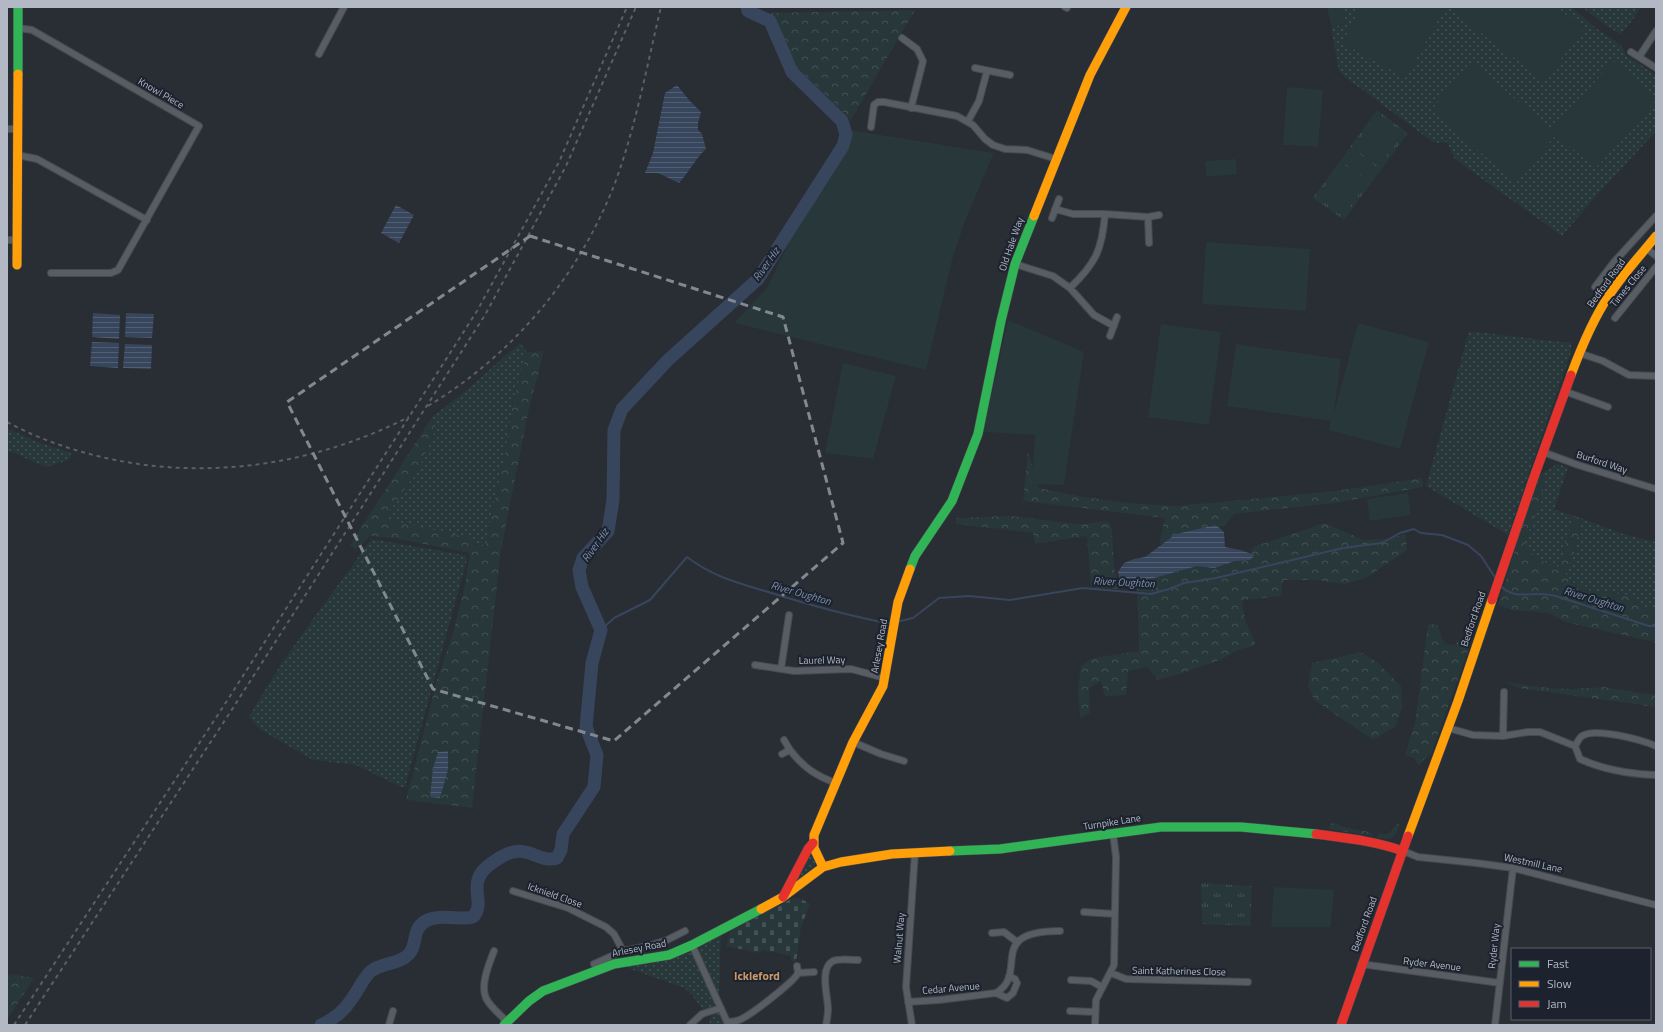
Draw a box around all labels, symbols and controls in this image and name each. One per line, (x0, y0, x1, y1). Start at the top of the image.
street label: Knowl Piece (135, 74, 187, 112)
street label: Old Hale Way (995, 215, 1027, 273)
water label: River Hiz (749, 243, 784, 284)
street label: Bedford Road (1583, 255, 1629, 311)
street label: Times Close (1606, 262, 1650, 310)
street label: Burford Way (1575, 447, 1630, 477)
water label: River Hiz (578, 524, 613, 565)
water label: River Oughton (1093, 572, 1156, 592)
water label: River Oughton (769, 577, 833, 609)
water label: River Oughton (1562, 582, 1626, 616)
street label: Bedford Road (1457, 589, 1489, 649)
street label: Arlesey Road (867, 618, 891, 674)
street label: Laurel Way (799, 652, 846, 668)
street label: Turnpike Lane (1082, 810, 1142, 834)
street label: Westmill Lane (1502, 849, 1564, 877)
street label: Icknield Close (526, 879, 584, 911)
street label: Bedford Road (1347, 894, 1381, 954)
street label: Walnut Way (889, 912, 909, 964)
street label: Ryder Way (1484, 922, 1504, 969)
street label: Arlesey Road (611, 935, 667, 961)
legend (1511, 948, 1651, 1020)
street label: Ryder Avenue (1402, 953, 1462, 975)
text: Fast (1547, 954, 1570, 973)
street label: Saint Katherines Close (1132, 963, 1226, 979)
district label: Ickleford (734, 966, 780, 985)
text: Slow (1547, 974, 1572, 993)
street label: Cedar Avenue (922, 978, 980, 998)
text: Jam (1547, 994, 1567, 1013)

